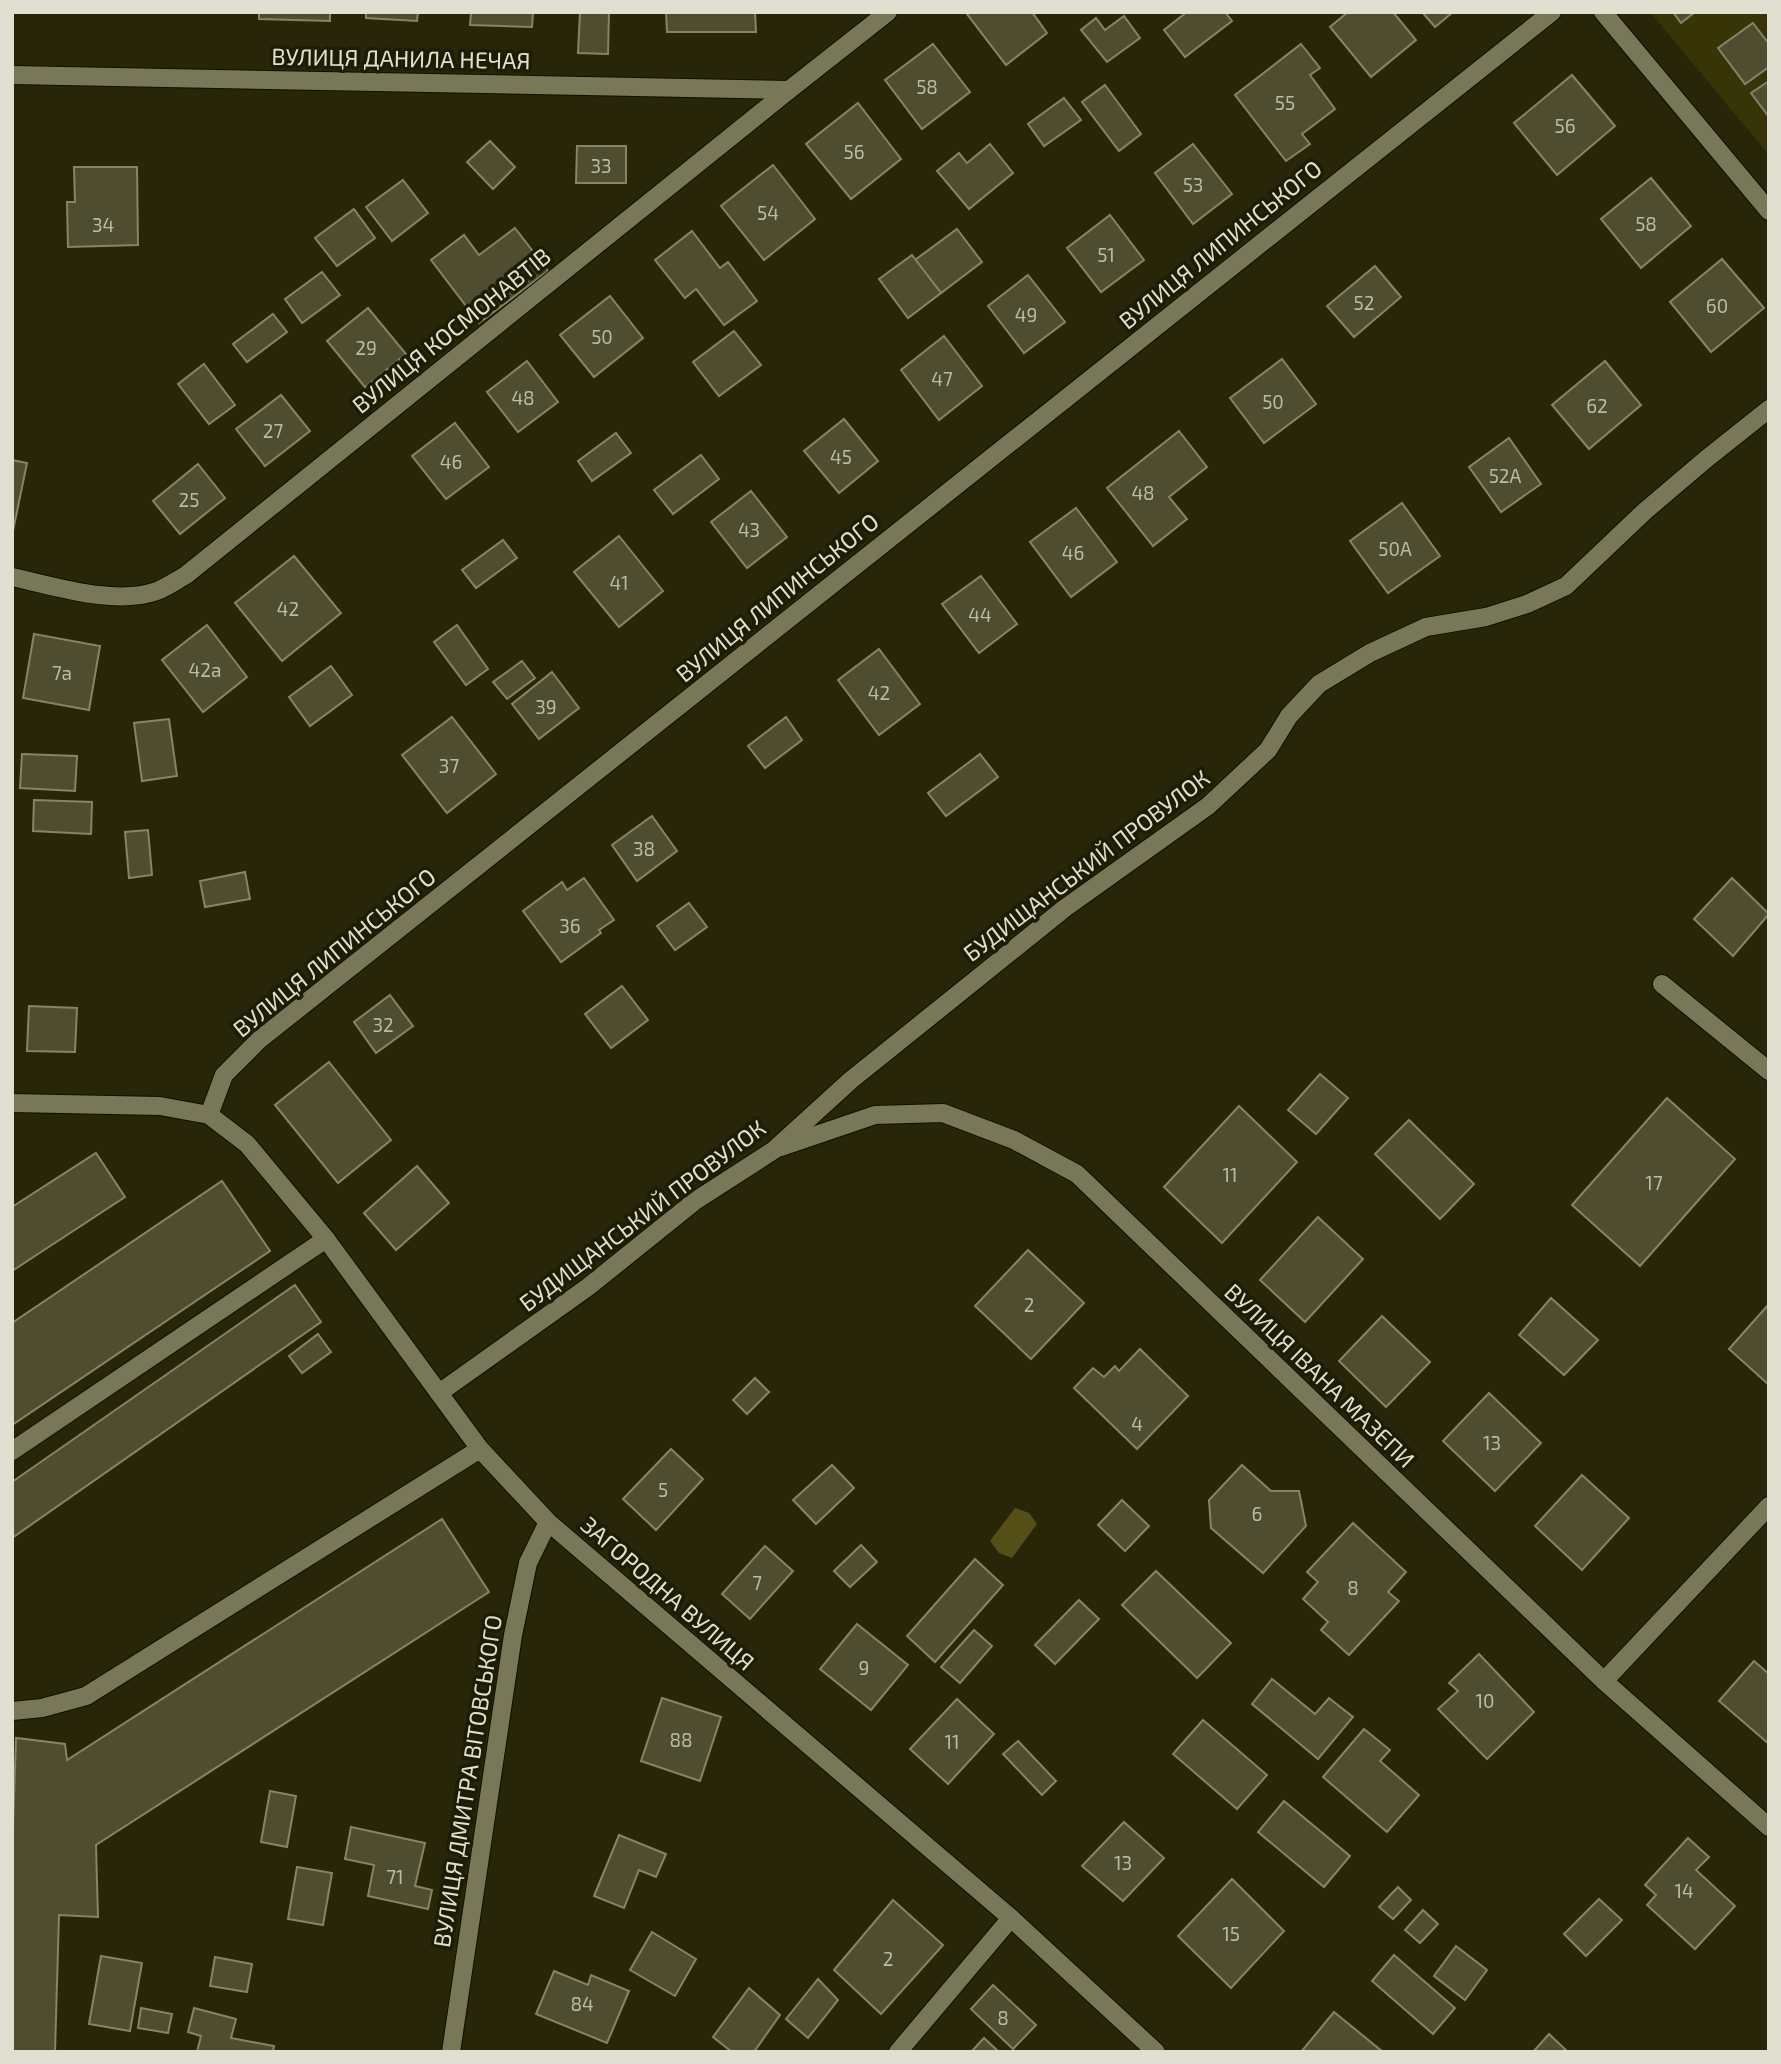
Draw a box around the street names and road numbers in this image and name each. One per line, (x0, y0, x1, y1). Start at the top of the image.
street label: ВУЛИЦЯ ДАНИЛА НЕЧАЯ (271, 42, 531, 74)
street label: ВУЛИЦЯ ЛИПИНСЬКОГО (1113, 154, 1327, 334)
street label: ВУЛИЦЯ КОСМОНАВТІВ (346, 241, 556, 419)
street label: ВУЛИЦЯ ЛИПИНСЬКОГО (670, 507, 884, 687)
street label: БУДИЩАНСЬКИЙ ПРОВУЛОК (957, 763, 1215, 967)
street label: ВУЛИЦЯ ЛИПИНСЬКОГО (227, 862, 441, 1042)
street label: БУДИЩАНСЬКИЙ ПРОВУЛОК (513, 1113, 771, 1317)
street label: ВУЛИЦЯ ІВАНА МАЗЕПИ (1219, 1277, 1421, 1473)
street label: ЗАГОРОДНА ВУЛИЦЯ (576, 1510, 760, 1676)
street label: ВУЛИЦЯ ДМИТРА ВІТОВСЬКОГО (427, 1613, 507, 1949)

